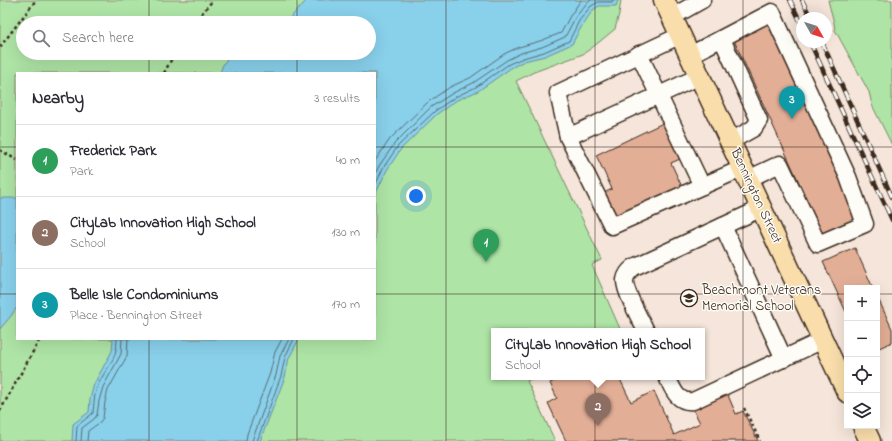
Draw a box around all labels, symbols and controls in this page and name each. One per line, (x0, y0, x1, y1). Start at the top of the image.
north arrow (796, 12, 832, 48)
search box (16, 16, 376, 60)
icon: search (30, 27, 52, 49)
text: Search here (62, 27, 134, 49)
text: Nearby (32, 86, 84, 111)
pin: 3 (779, 86, 805, 119)
text: 3 results (314, 89, 360, 108)
text: Frederick Park (70, 140, 156, 162)
street label: Bennington Street (723, 144, 787, 248)
text: 1 (43, 151, 47, 170)
text: 40 m (336, 151, 360, 170)
text: Park (70, 162, 94, 181)
your location (406, 186, 426, 206)
text: CityLab Innovation High School (70, 212, 256, 234)
text: 2 (42, 223, 48, 242)
text: 130 m (332, 223, 360, 242)
pin: 1 (473, 229, 499, 262)
text: School (70, 234, 106, 253)
place label: Beachmont Veterans Memorial School (701, 280, 821, 317)
text: Belle Isle Condominiums (70, 284, 218, 306)
map controls (844, 285, 880, 429)
button: + (844, 285, 880, 321)
school or university icon: Beachmont Veterans Memorial School (679, 288, 699, 308)
text: 3 (42, 295, 48, 314)
text: 170 m (332, 295, 360, 314)
text: Place · Bennington Street (70, 306, 202, 325)
button: − (844, 321, 880, 357)
popup (491, 328, 705, 380)
text: CityLab Innovation High School (505, 334, 691, 356)
text: School (505, 356, 541, 375)
button: locate (844, 357, 880, 393)
pin: 2 (585, 393, 611, 426)
button: layers (844, 393, 880, 429)

